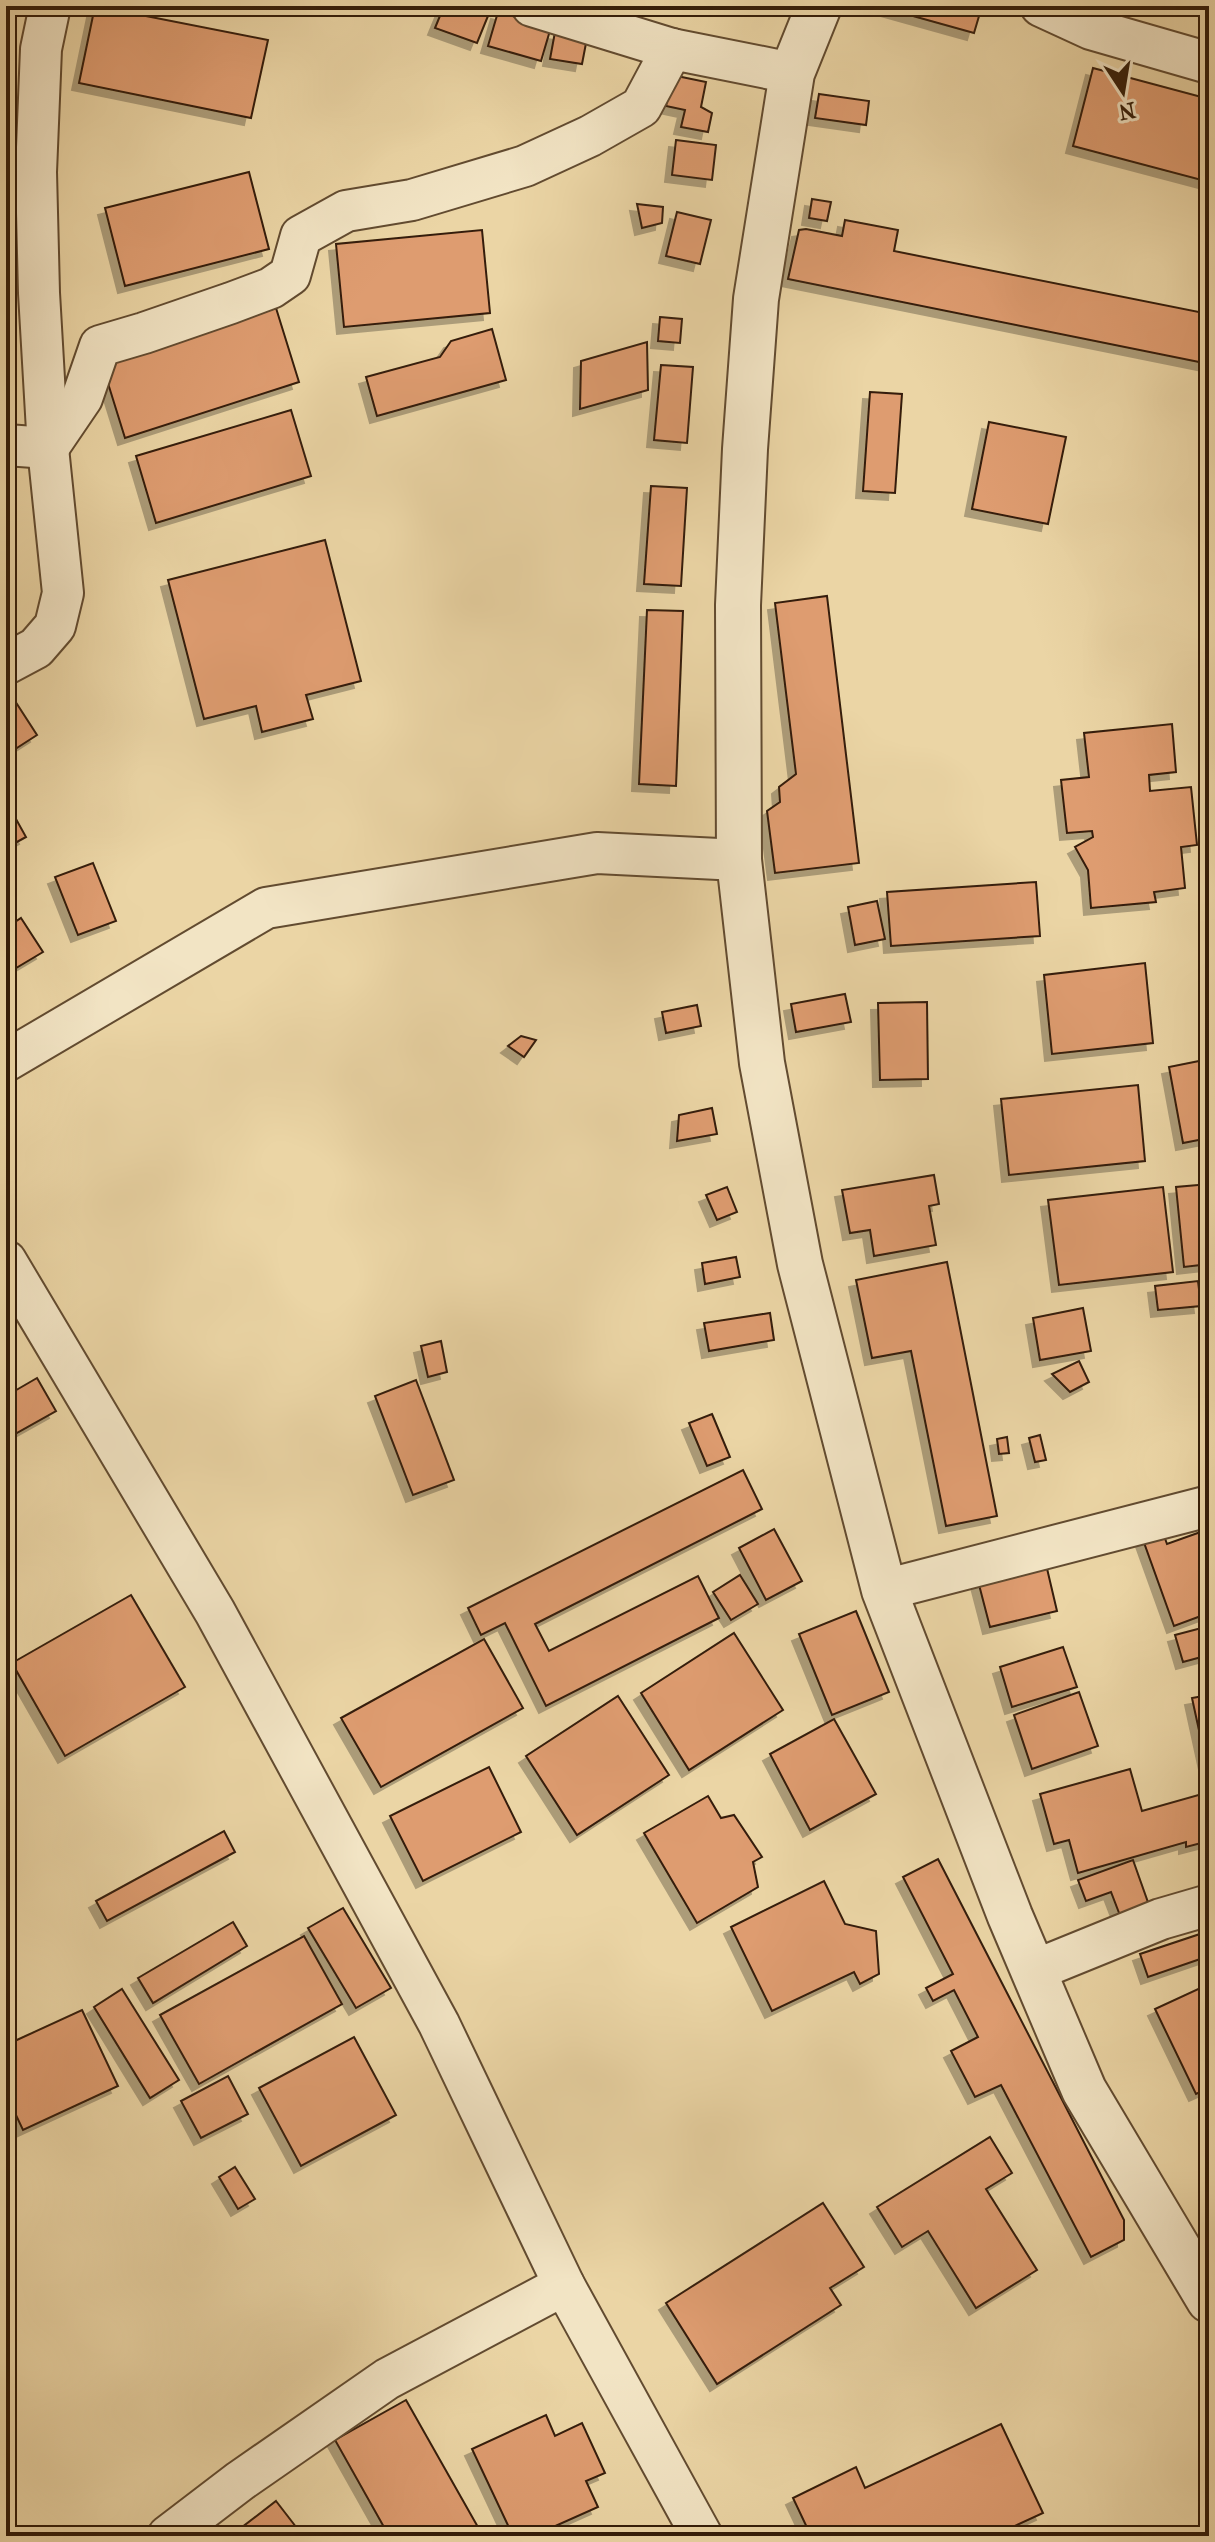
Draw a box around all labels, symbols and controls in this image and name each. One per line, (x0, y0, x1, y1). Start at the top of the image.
north arrow (1083, 52, 1163, 132)
text: N (1116, 96, 1138, 125)

